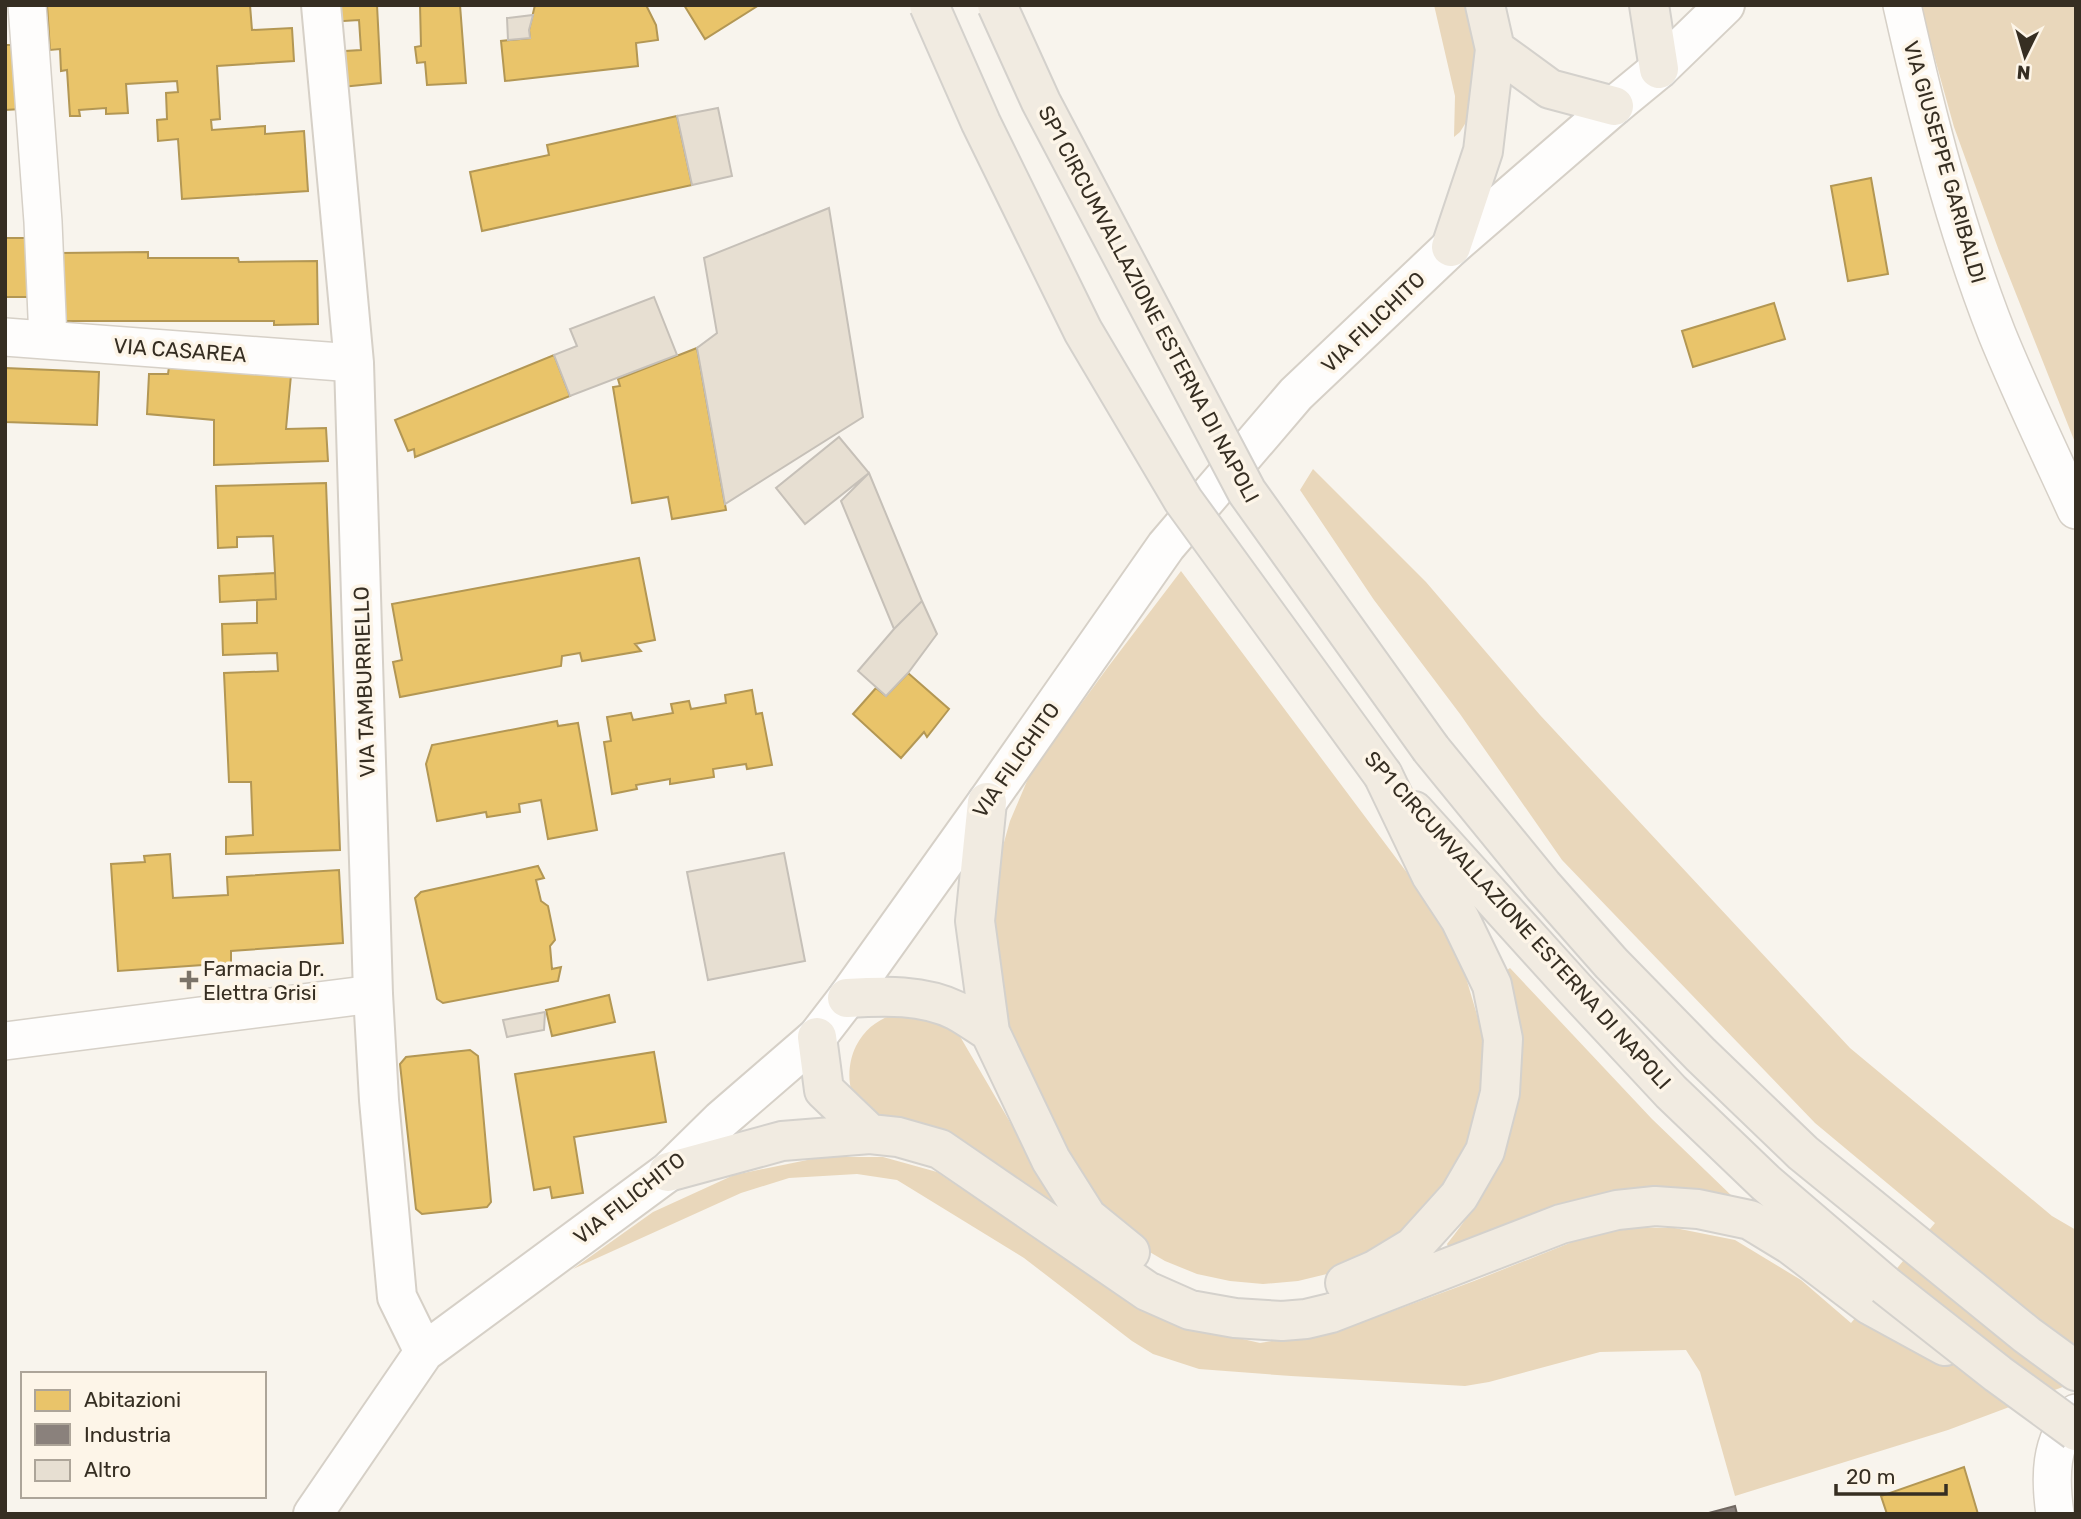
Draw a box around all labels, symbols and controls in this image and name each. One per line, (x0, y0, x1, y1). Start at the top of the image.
north arrow (1990, 21, 2060, 91)
street label: VIA GIUSEPPE GARIBALDI (1898, 38, 1992, 286)
text: N (2016, 60, 2031, 84)
street label: SP1 CIRCUMVALLAZIONE ESTERNA DI NAPOLI (1033, 101, 1265, 507)
street label: VIA FILICHITO (1316, 266, 1430, 378)
street label: VIA CASAREA (113, 333, 247, 367)
street label: VIA TAMBURRIELLO (348, 586, 380, 778)
street label: VIA FILICHITO (967, 698, 1065, 822)
street label: SP1 CIRCUMVALLAZIONE ESTERNA DI NAPOLI (1360, 746, 1676, 1094)
place label: Farmacia Dr. Elettra Grisi (203, 956, 325, 1005)
marker: Farmacia Dr. Elettra Grisi (181, 972, 197, 988)
street label: VIA FILICHITO (568, 1147, 690, 1249)
legend (21, 1372, 266, 1498)
text: Abitazioni (84, 1387, 181, 1412)
text: Industria (84, 1422, 171, 1447)
scale bar (1836, 1452, 1946, 1496)
text: Altro (84, 1457, 131, 1482)
text: 20 m (1846, 1464, 1895, 1489)

